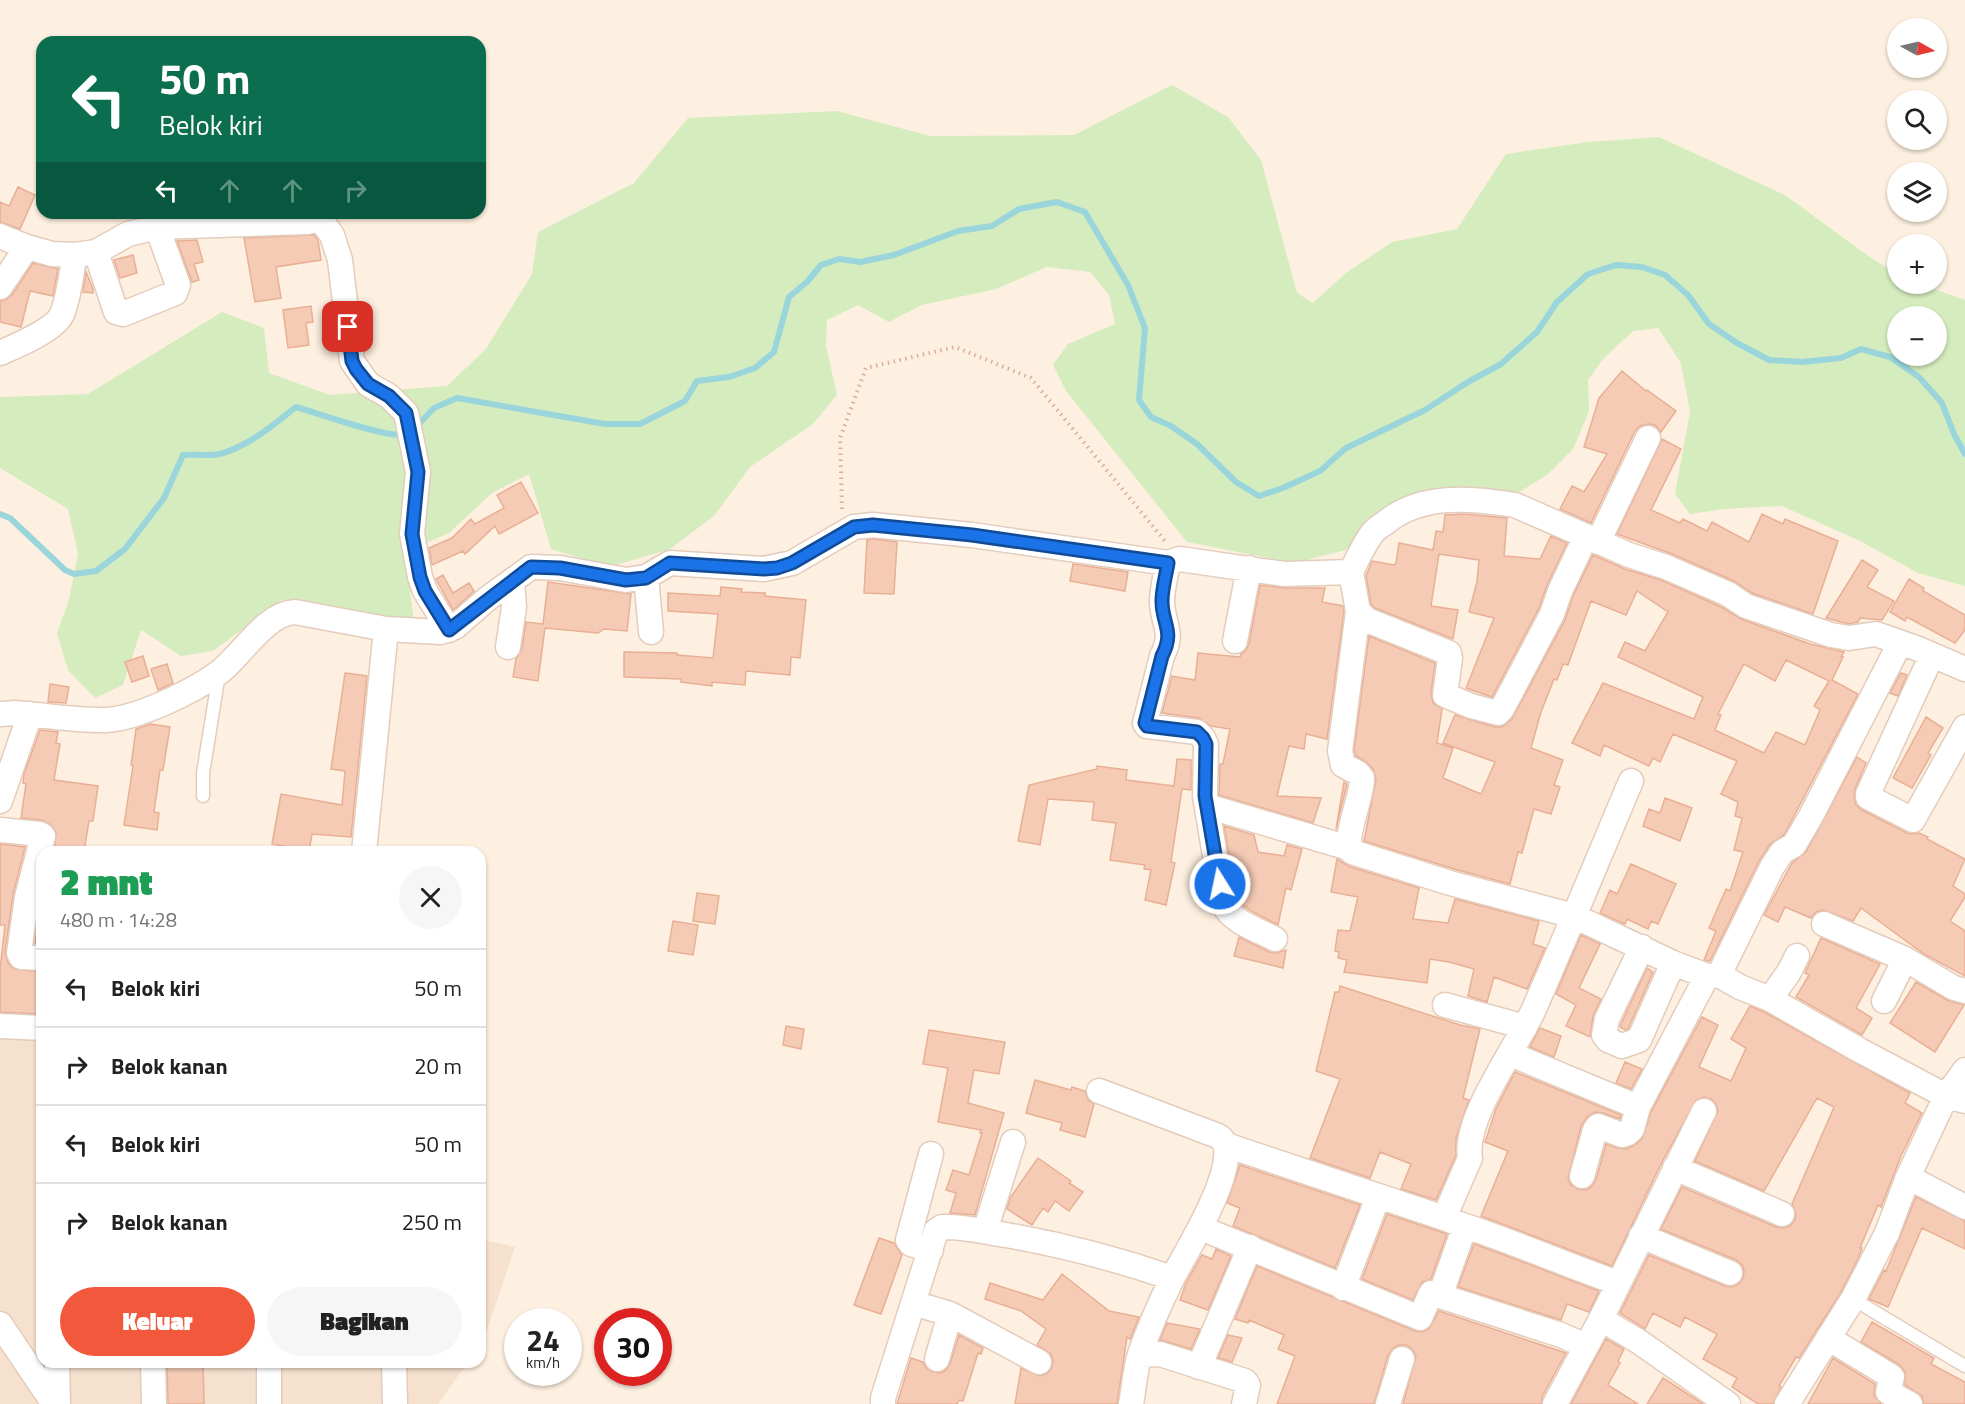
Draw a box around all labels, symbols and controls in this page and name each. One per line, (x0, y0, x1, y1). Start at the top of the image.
north arrow (1887, 18, 1947, 78)
map controls (1887, 18, 1947, 366)
text: 50 m (159, 46, 251, 110)
icon: left (60, 60, 138, 138)
button: search (1887, 90, 1947, 150)
text: Belok kiri (159, 104, 263, 145)
button: layers (1887, 162, 1947, 222)
icon: left (150, 174, 183, 207)
icon: ahead (213, 174, 246, 207)
icon: ahead (276, 174, 309, 207)
icon: right (339, 174, 372, 207)
button: + (1887, 234, 1947, 294)
pin (322, 301, 373, 352)
button: − (1887, 306, 1947, 366)
icon: arrive (331, 310, 364, 343)
position arrow (1188, 852, 1252, 916)
text: 2 mnt (60, 854, 153, 909)
button: close (399, 866, 462, 929)
text: 480 m · 14:28 (60, 904, 177, 935)
text: Belok kiri (111, 971, 200, 1005)
text: 50 m (414, 971, 462, 1005)
icon: left (60, 972, 93, 1005)
text: Belok kanan (111, 1049, 228, 1083)
text: 20 m (414, 1049, 462, 1083)
icon: right (60, 1050, 93, 1083)
text: Belok kiri (111, 1127, 200, 1161)
text: 50 m (414, 1127, 462, 1161)
icon: left (60, 1128, 93, 1161)
text: Belok kanan (111, 1205, 228, 1239)
text: 250 m (402, 1205, 462, 1239)
icon: right (60, 1206, 93, 1239)
button: Keluar (60, 1287, 255, 1356)
button: Bagikan (267, 1287, 462, 1356)
speed limit sign: 30 (594, 1308, 672, 1386)
text: 24 (526, 1317, 560, 1363)
text: km/h (526, 1351, 560, 1374)

